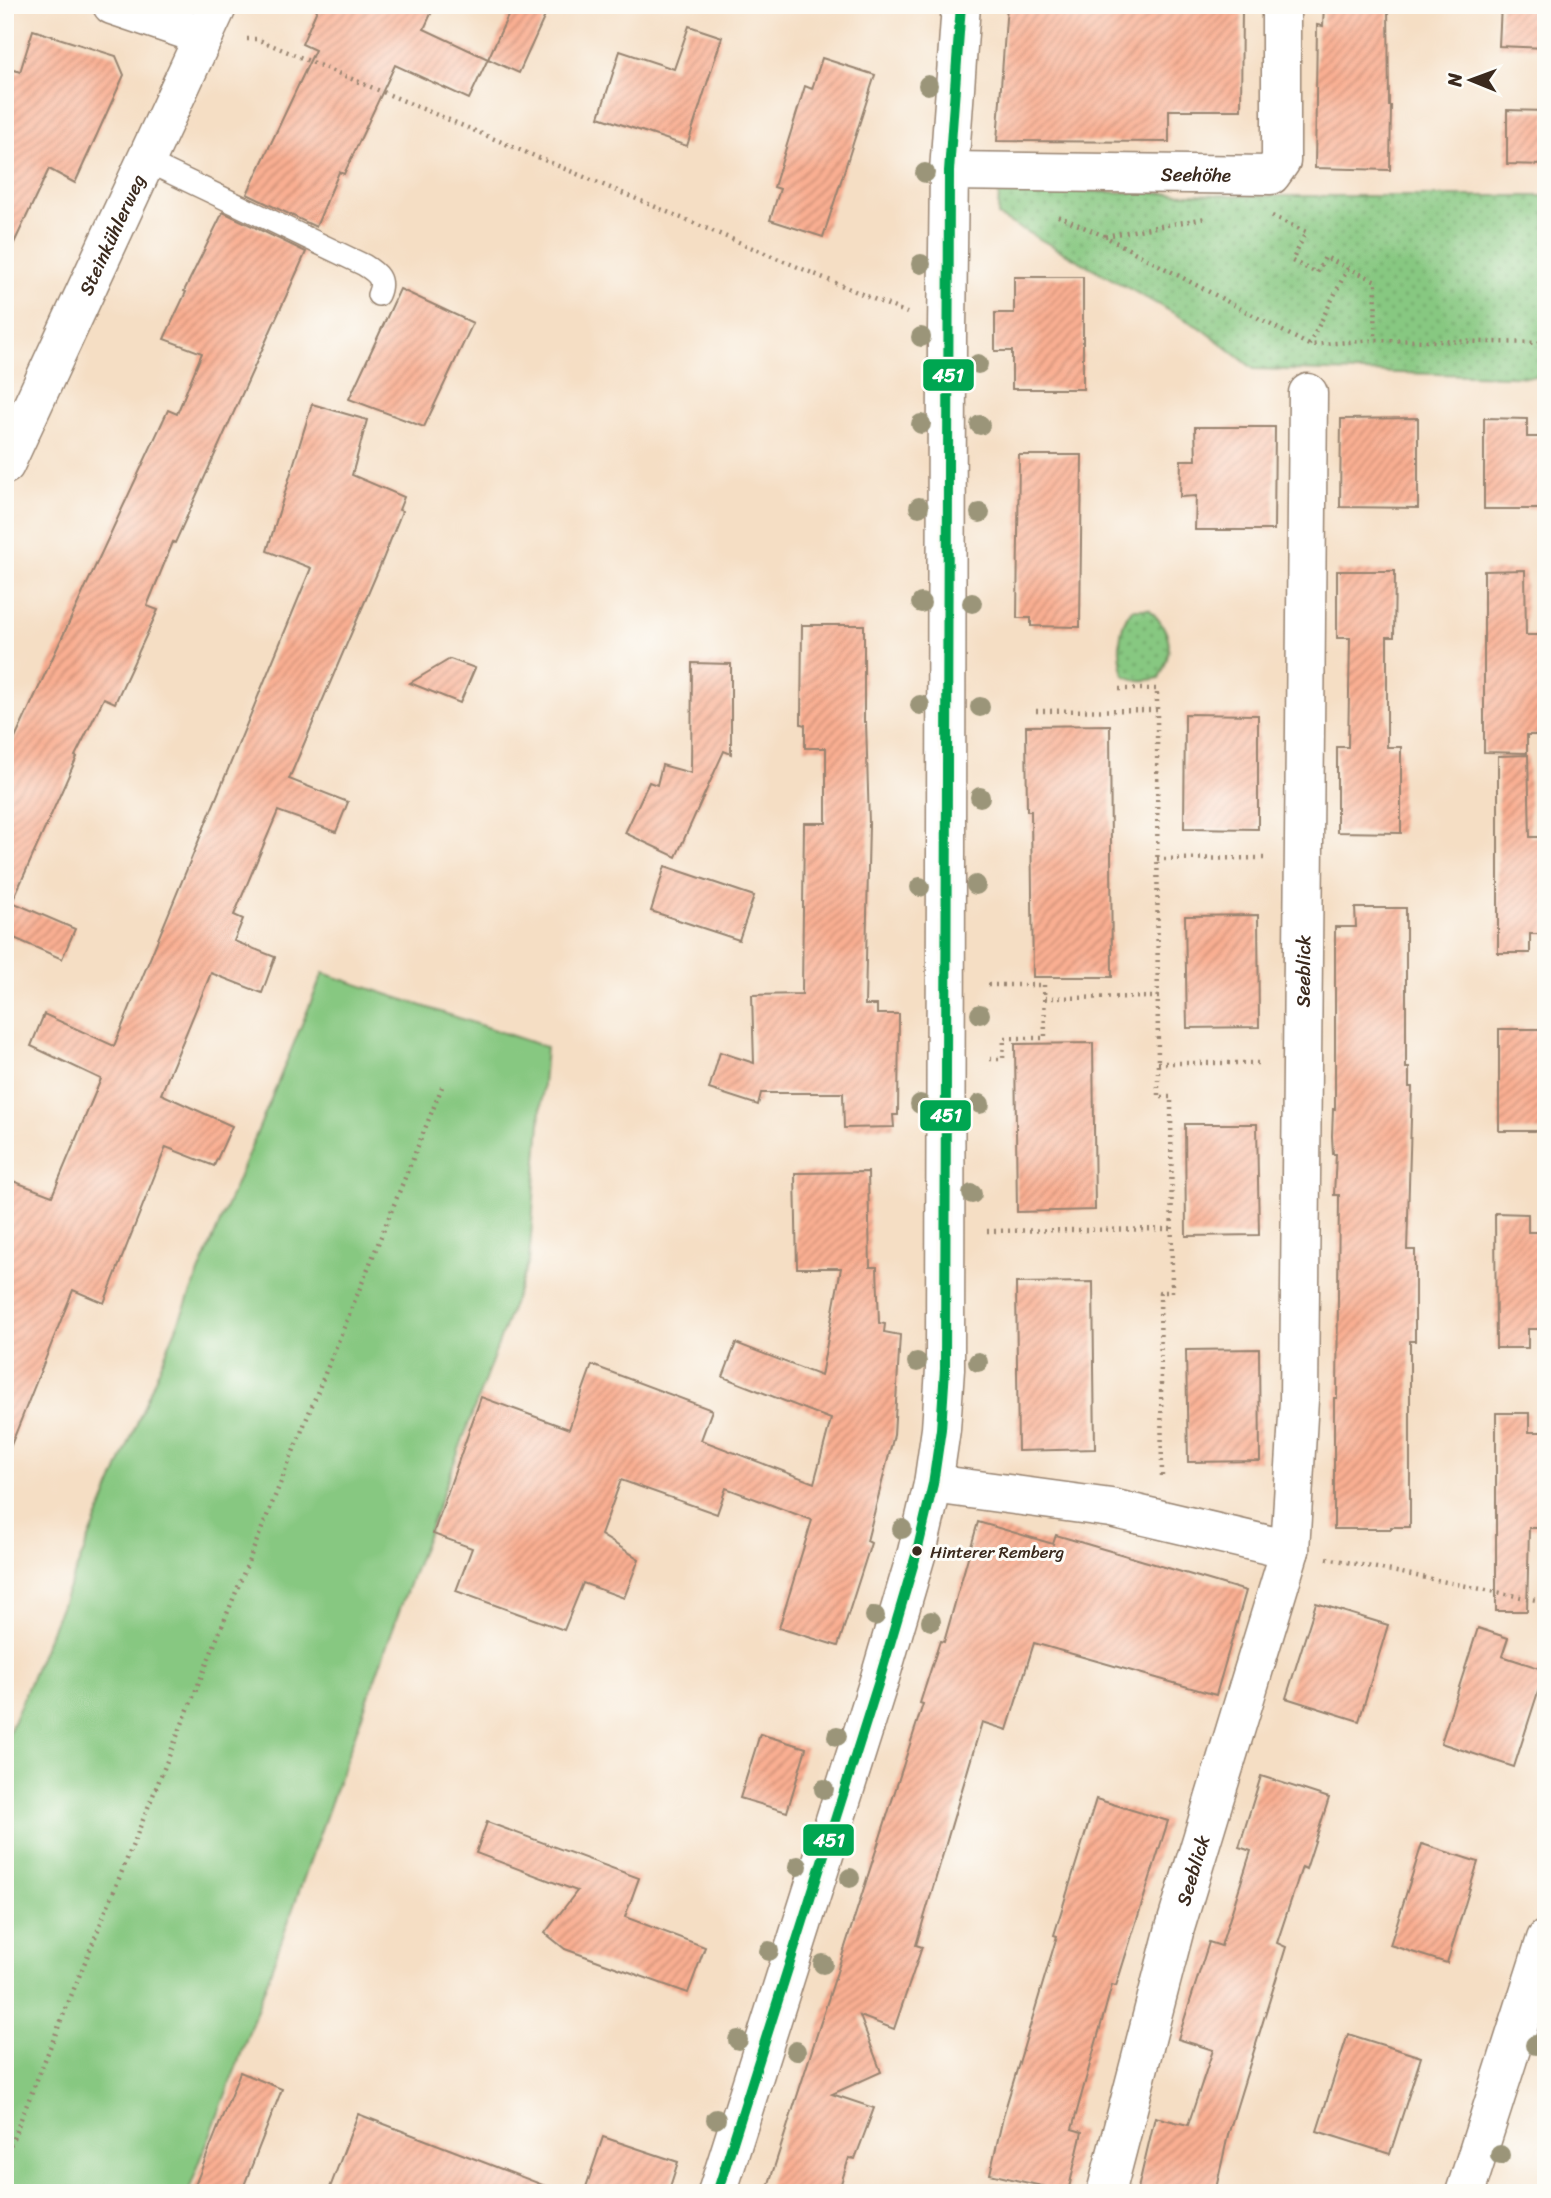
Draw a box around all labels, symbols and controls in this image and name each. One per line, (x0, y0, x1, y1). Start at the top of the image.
north arrow (1436, 46, 1506, 116)
text: N (1438, 72, 1471, 88)
street label: Seehöhe (1161, 158, 1231, 192)
street label: Steinkühlerweg (70, 168, 155, 301)
line badge: 451 (922, 358, 975, 392)
text: 451 (931, 359, 964, 392)
street label: Seeblick (1287, 934, 1320, 1007)
line badge: 451 (919, 1099, 972, 1132)
text: 451 (929, 1099, 962, 1132)
place label: Hinterer Remberg (930, 1537, 1065, 1567)
marker: Hinterer Remberg (910, 1544, 924, 1558)
line badge: 451 (802, 1823, 855, 1857)
text: 451 (812, 1824, 845, 1857)
street label: Seeblick (1167, 1830, 1220, 1910)

